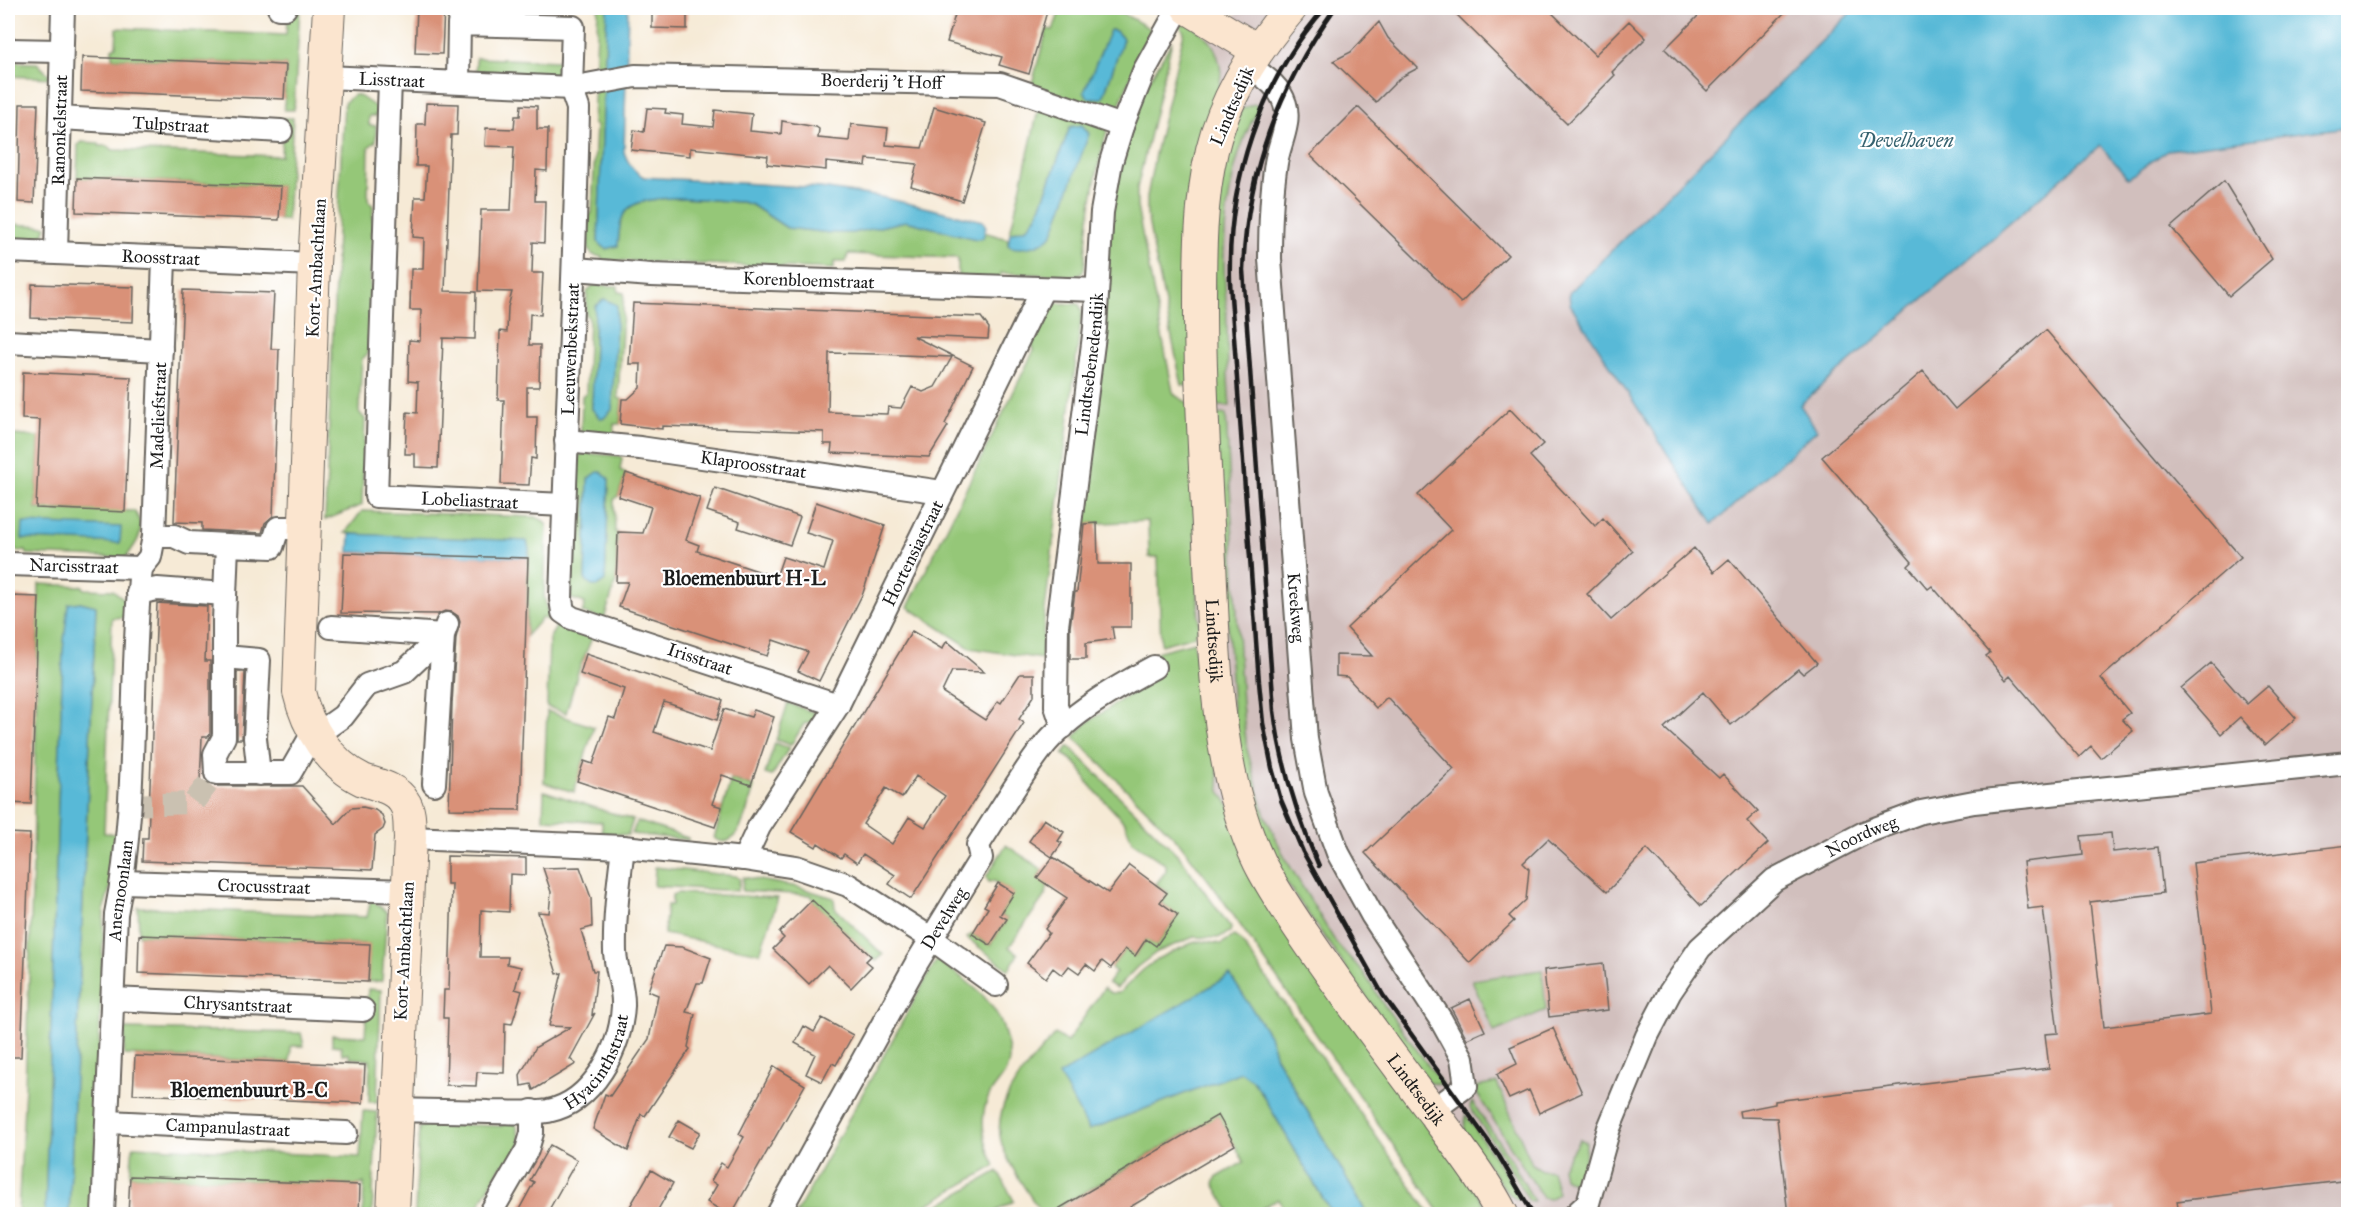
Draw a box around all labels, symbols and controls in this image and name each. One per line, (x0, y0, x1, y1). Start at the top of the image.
street label: Lindtsedijk (1205, 62, 1259, 149)
street label: Lisstraat (358, 67, 426, 92)
street label: Boerderij 't Hoff (820, 69, 946, 94)
street label: Ranonkelstraat (47, 74, 72, 186)
street label: Tulpstraat (132, 111, 210, 138)
water label: Develhaven (1858, 128, 1954, 152)
street label: Kort-Ambachtlaan (301, 198, 331, 338)
street label: Roosstraat (121, 245, 201, 270)
street label: Korenbloemstraat (742, 267, 876, 294)
street label: Leeuwenbekstraat (557, 282, 584, 416)
street label: Lindtsebenedendijk (1070, 291, 1108, 437)
street label: Madeliefstraat (145, 361, 171, 470)
street label: Klaproosstraat (699, 446, 809, 483)
street label: Lobeliastraat (420, 487, 520, 514)
street label: Hortensiastraat (877, 496, 948, 610)
street label: Narcisstraat (29, 554, 120, 578)
district label: Bloemenbuurt H-L (662, 566, 826, 590)
street label: Kreekweg (1283, 572, 1310, 644)
street label: Lindtsedijk (1201, 598, 1228, 684)
street label: Irisstraat (665, 638, 736, 680)
street label: Noordweg (1822, 811, 1901, 862)
street label: Anemoonlaan (104, 838, 138, 943)
street label: Crocusstraat (217, 874, 311, 899)
street label: Kort-Ambachtlaan (389, 881, 419, 1021)
street label: Develweg (916, 882, 973, 954)
street label: Chrysantstraat (183, 991, 293, 1018)
street label: Hyacinthstraat (560, 1012, 633, 1115)
street label: Lindtsedijk (1382, 1049, 1451, 1130)
district label: Bloemenbuurt B-C (170, 1078, 328, 1102)
street label: Campanulastraat (165, 1114, 291, 1141)

